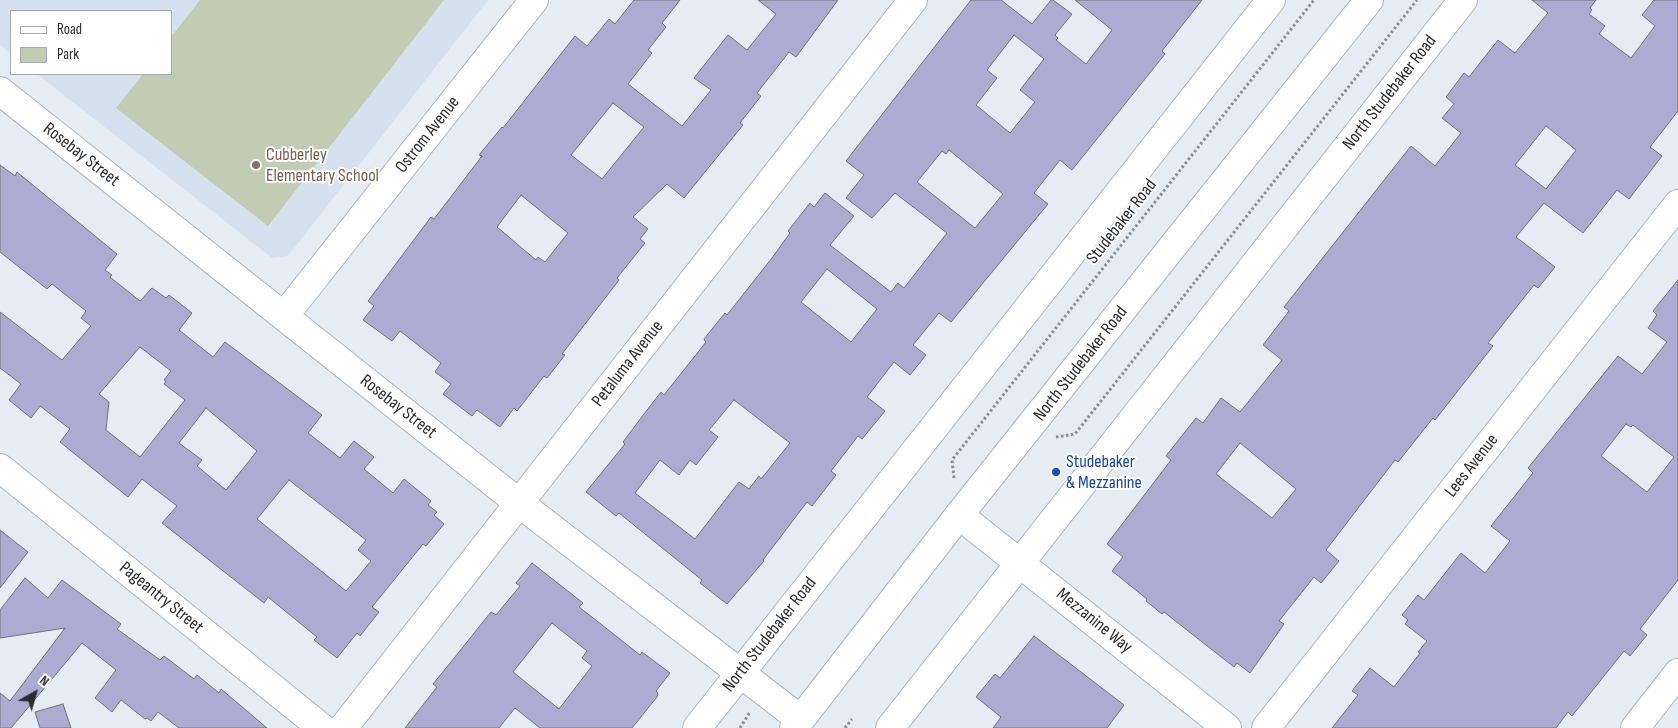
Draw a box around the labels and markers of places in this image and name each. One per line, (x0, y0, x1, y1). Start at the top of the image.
place label: Cubberley Elementary School (266, 144, 379, 186)
marker: Cubberley Elementary School (250, 159, 262, 171)
place label: Studebaker & Mezzanine (1066, 451, 1142, 494)
marker: Studebaker & Mezzanine (1050, 466, 1062, 478)

